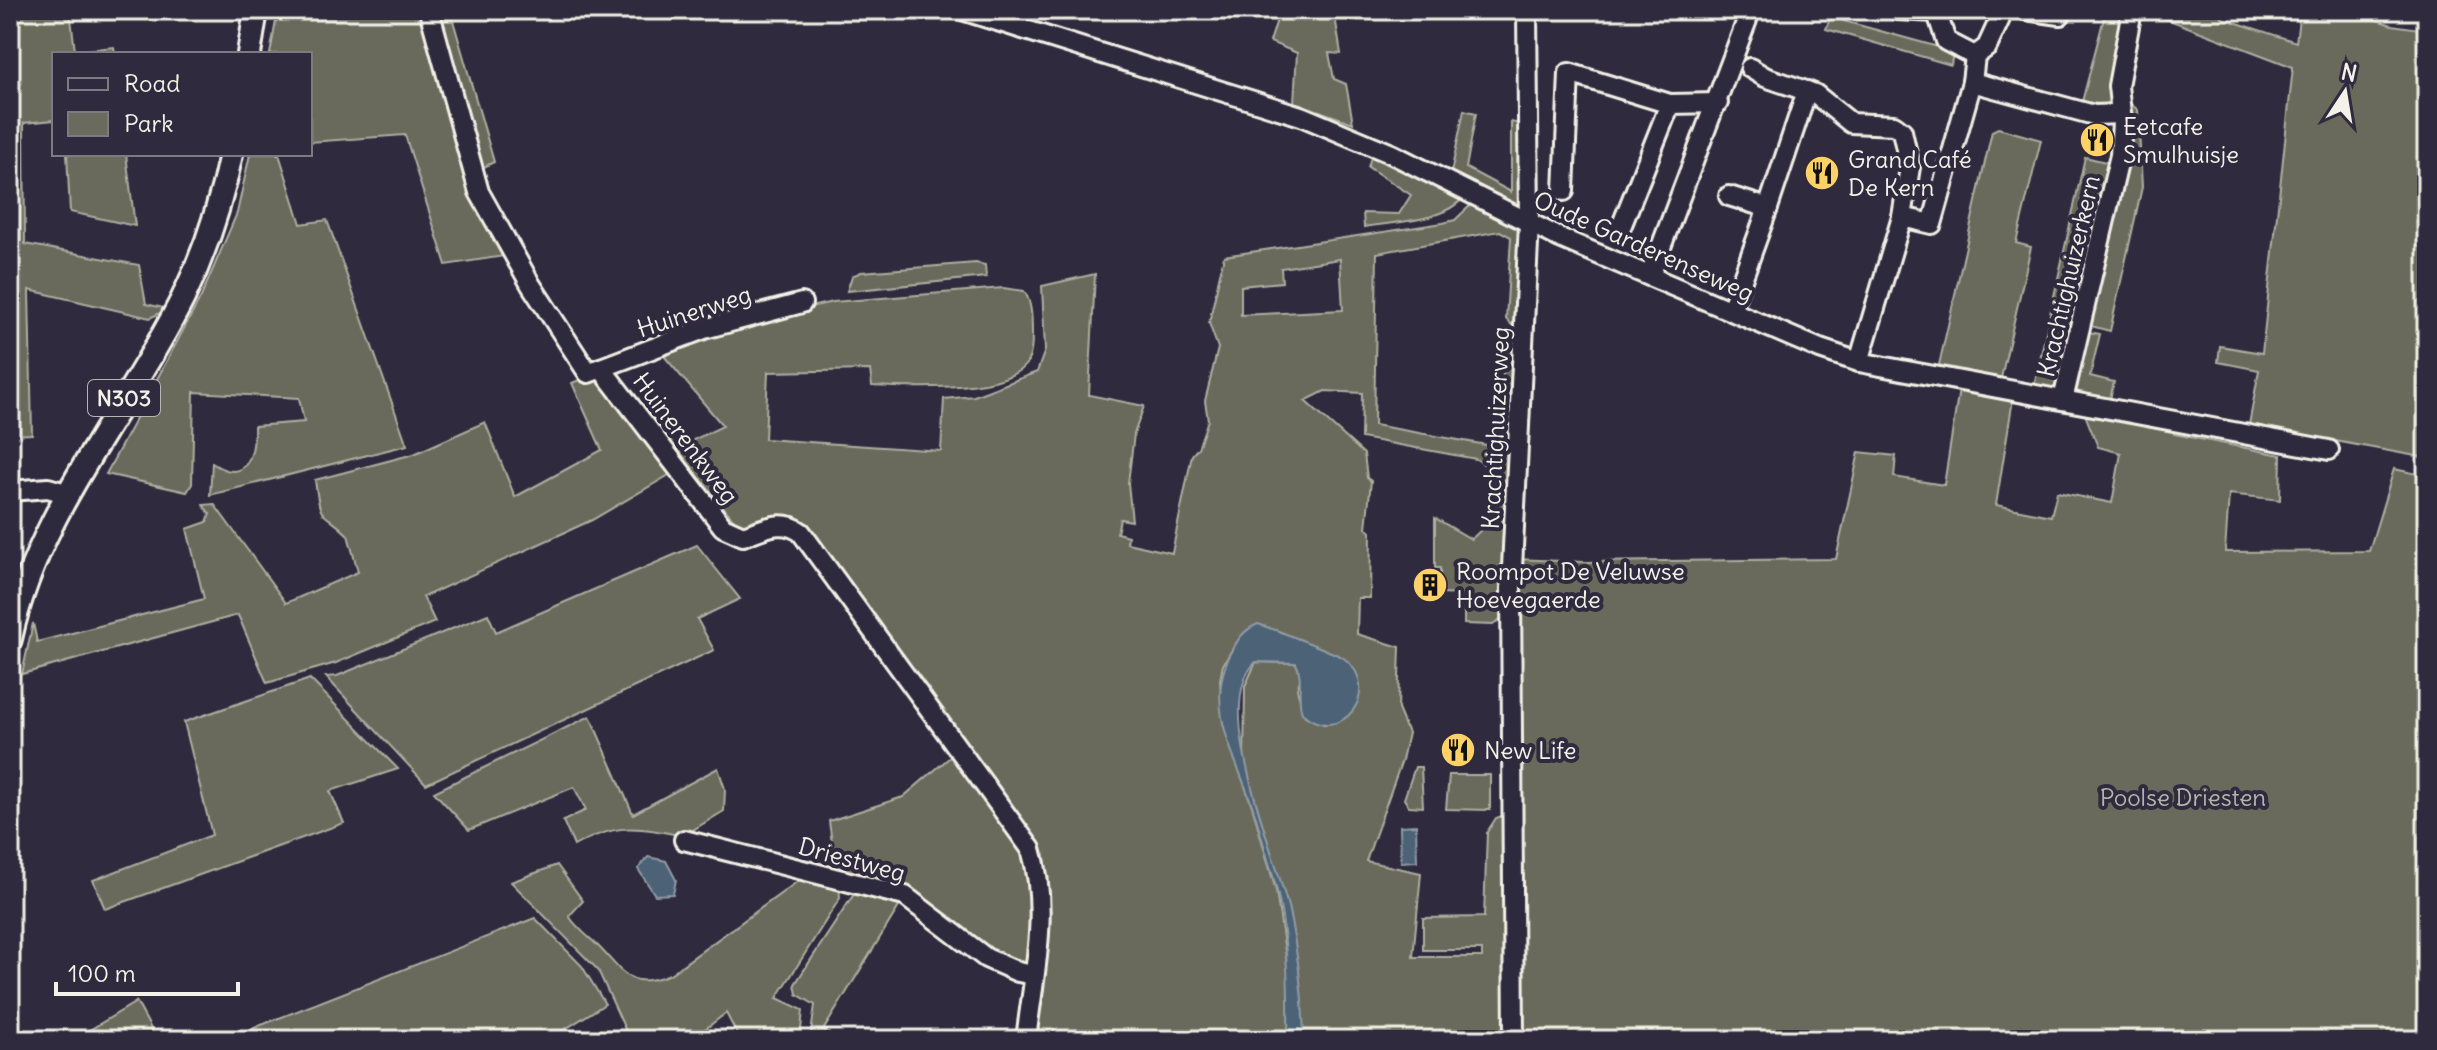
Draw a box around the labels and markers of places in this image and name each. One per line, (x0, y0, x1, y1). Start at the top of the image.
place label: Eetcafe Smulhuisje (2123, 111, 2239, 169)
restaurant icon: Eetcafe Smulhuisje (2078, 121, 2116, 159)
place label: Grand Café De Kern (1848, 144, 1972, 202)
restaurant icon: Grand Café De Kern (1803, 154, 1841, 192)
place label: Roompot De Veluwse Hoevegaerde (1456, 556, 1685, 614)
building icon: Roompot De Veluwse Hoevegaerde (1411, 566, 1449, 604)
restaurant icon: New Life (1439, 731, 1477, 769)
place label: New Life (1484, 735, 1577, 765)

